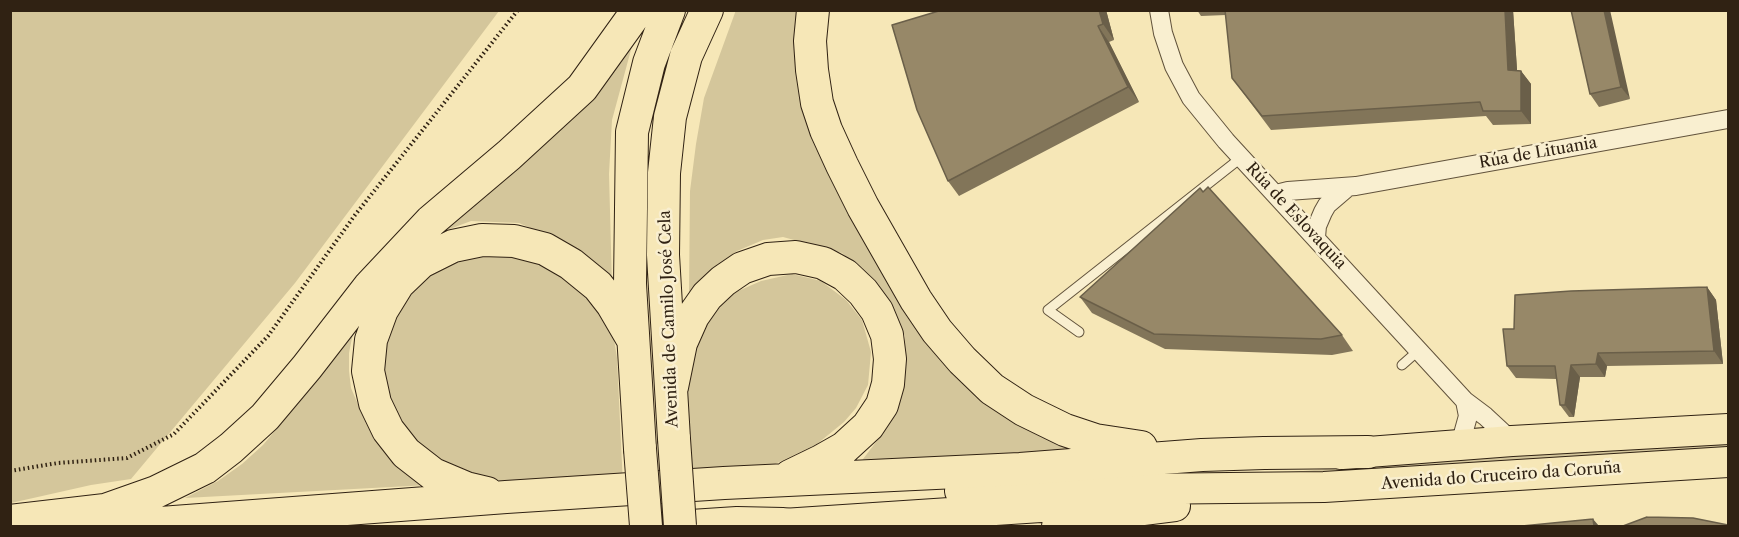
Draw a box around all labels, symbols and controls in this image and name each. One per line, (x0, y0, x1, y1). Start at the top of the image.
street label: Rúa de Lituania (1477, 133, 1599, 173)
street label: Rúa de Eslovaquia (1242, 159, 1350, 273)
street label: Avenida de Camilo José Cela (656, 210, 682, 428)
street label: Avenida do Cruceiro da Coruña (1380, 458, 1622, 494)

